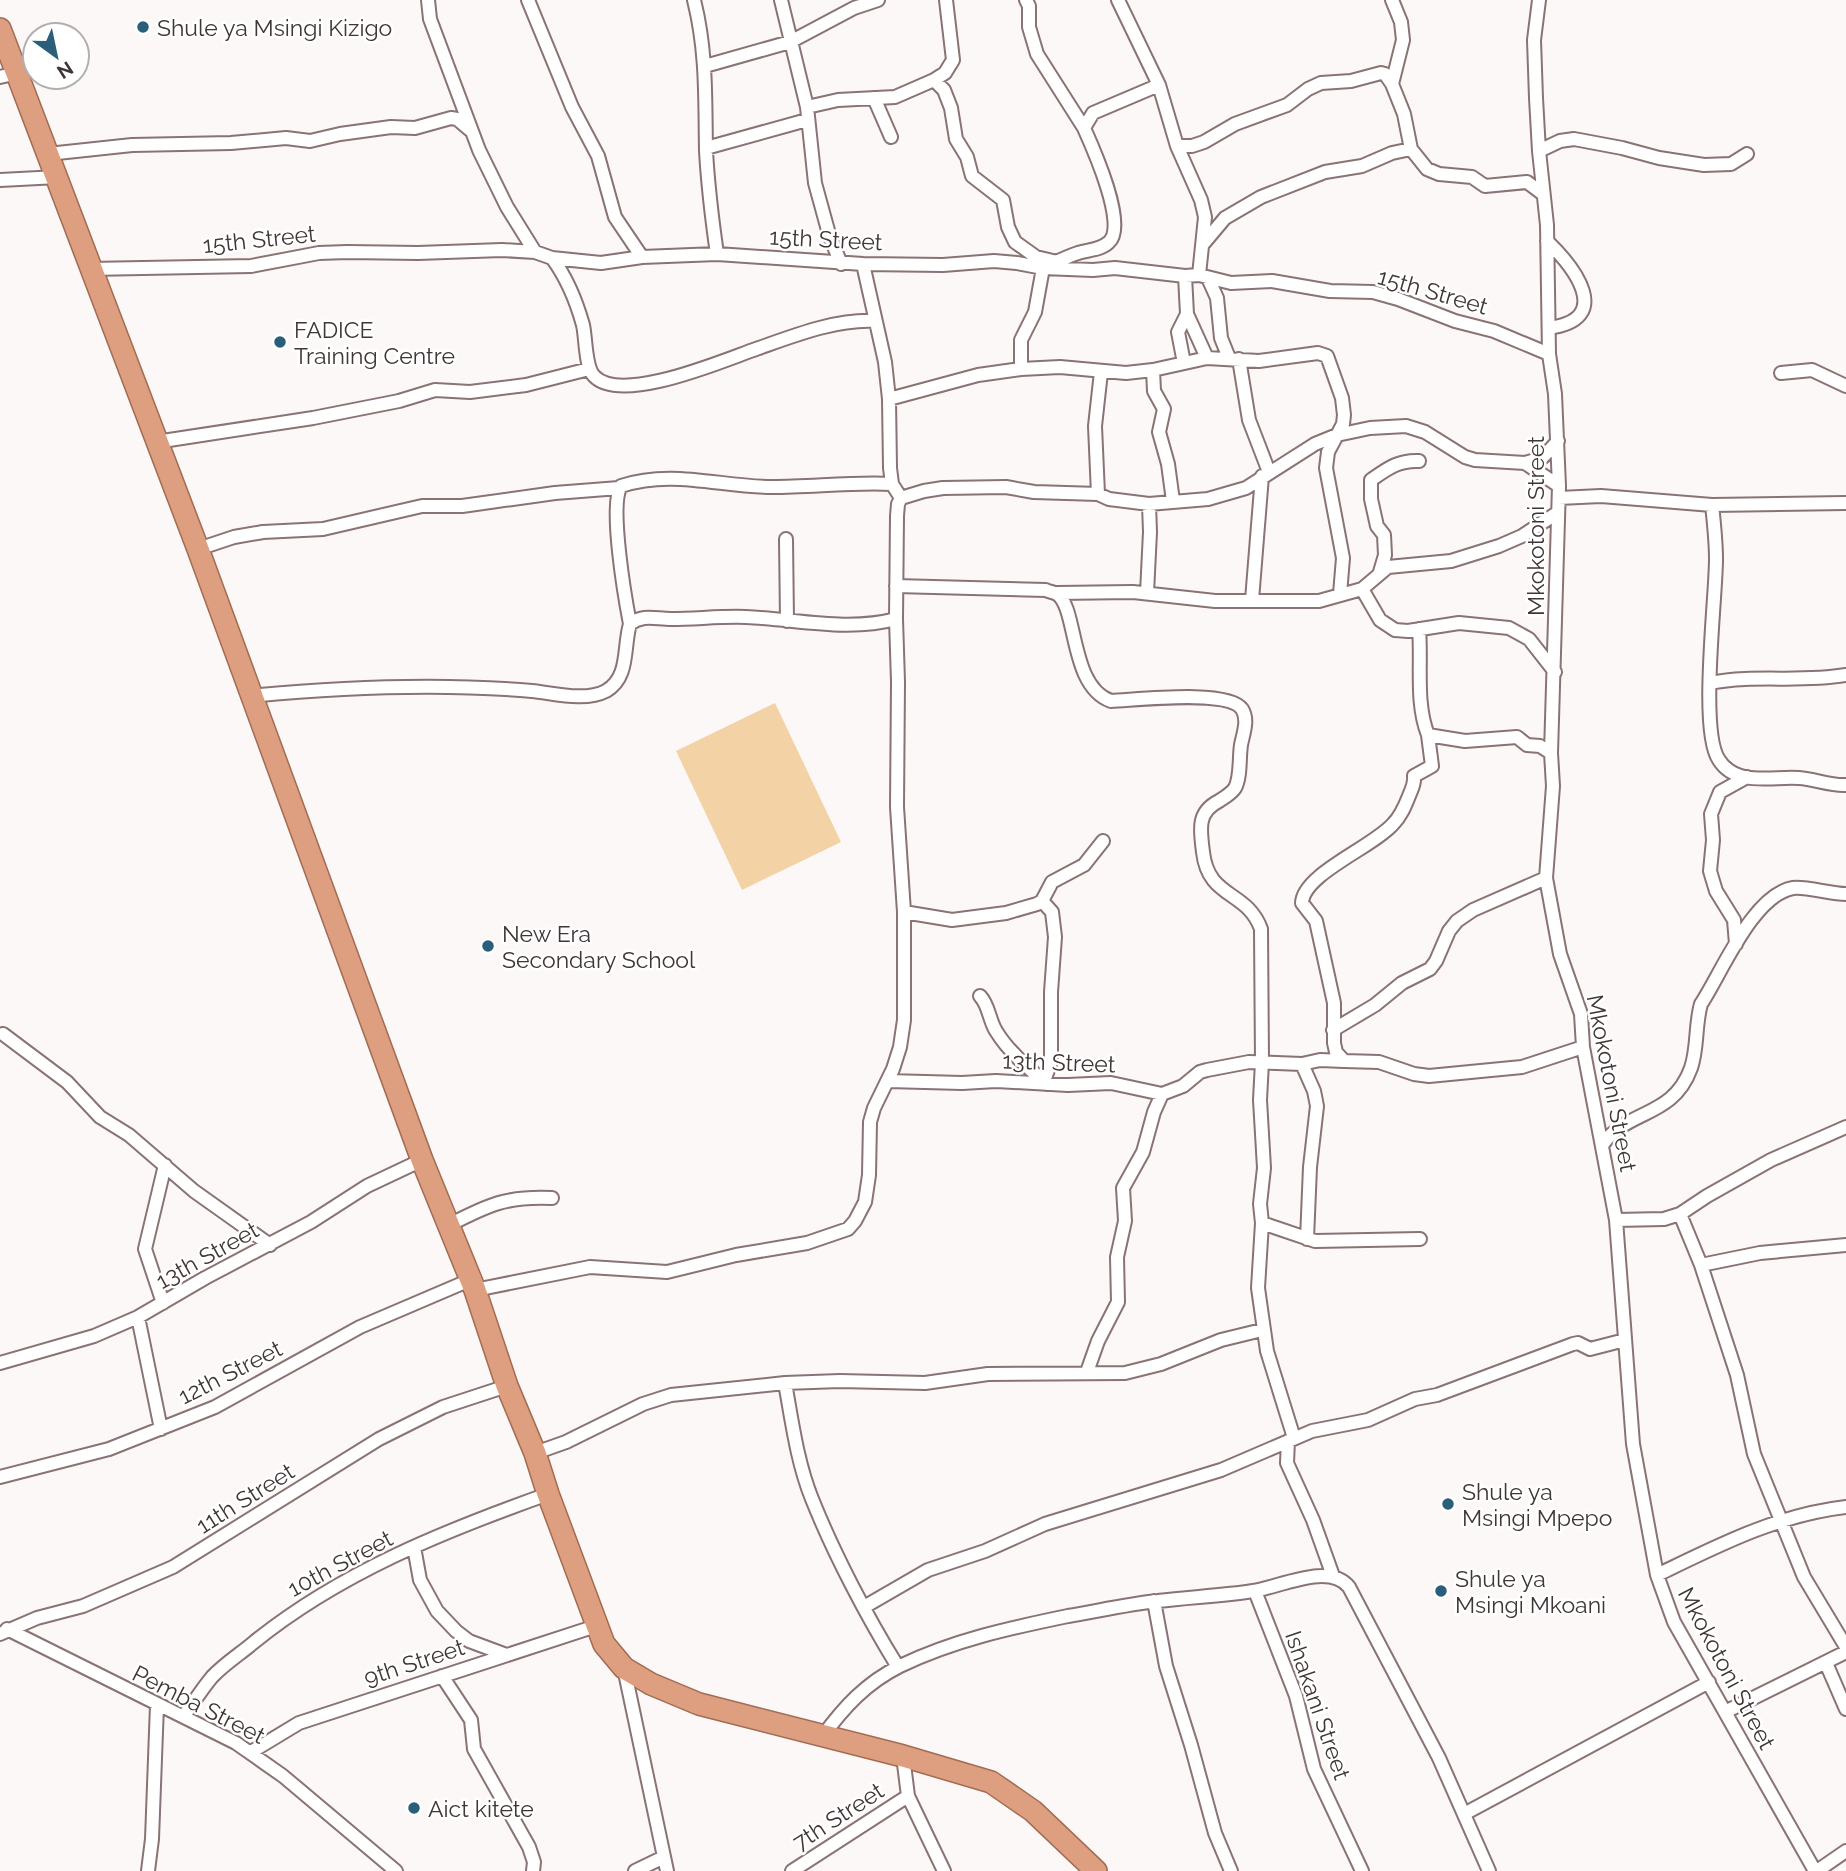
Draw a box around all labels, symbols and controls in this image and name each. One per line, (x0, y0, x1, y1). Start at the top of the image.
place label: Shule ya Msingi Kizigo (157, 14, 392, 41)
marker: Shule ya Msingi Kizigo (135, 19, 151, 35)
north arrow (21, 21, 91, 91)
text: N (53, 57, 77, 83)
street label: 15th Street (201, 220, 317, 258)
street label: 15th Street (769, 223, 883, 255)
street label: 15th Street (1375, 262, 1491, 320)
place label: FADICE Training Centre (294, 316, 455, 369)
marker: FADICE Training Centre (272, 334, 288, 350)
street label: Mkokotoni Street (1522, 436, 1549, 616)
place label: New Era Secondary School (502, 920, 696, 973)
marker: New Era Secondary School (480, 938, 496, 954)
street label: Mkokotoni Street (1582, 992, 1642, 1174)
street label: 13th Street (1002, 1047, 1116, 1077)
street label: 13th Street (151, 1216, 263, 1294)
street label: 12th Street (174, 1334, 287, 1410)
street label: 11th Street (191, 1457, 299, 1539)
place label: Shule ya Msingi Mpepo (1462, 1478, 1612, 1531)
marker: Shule ya Msingi Mpepo (1440, 1496, 1456, 1512)
street label: 10th Street (283, 1524, 397, 1602)
place label: Shule ya Msingi Mkoani (1455, 1565, 1606, 1618)
street label: Mkokotoni Street (1673, 1582, 1781, 1754)
marker: Shule ya Msingi Mkoani (1433, 1583, 1449, 1599)
street label: Ishakani Street (1280, 1627, 1356, 1783)
street label: 9th Street (360, 1633, 468, 1691)
street label: Pemba Street (128, 1659, 270, 1749)
street label: 7th Street (787, 1776, 889, 1855)
place label: Aict kitete (428, 1795, 534, 1822)
marker: Aict kitete (406, 1800, 422, 1816)

